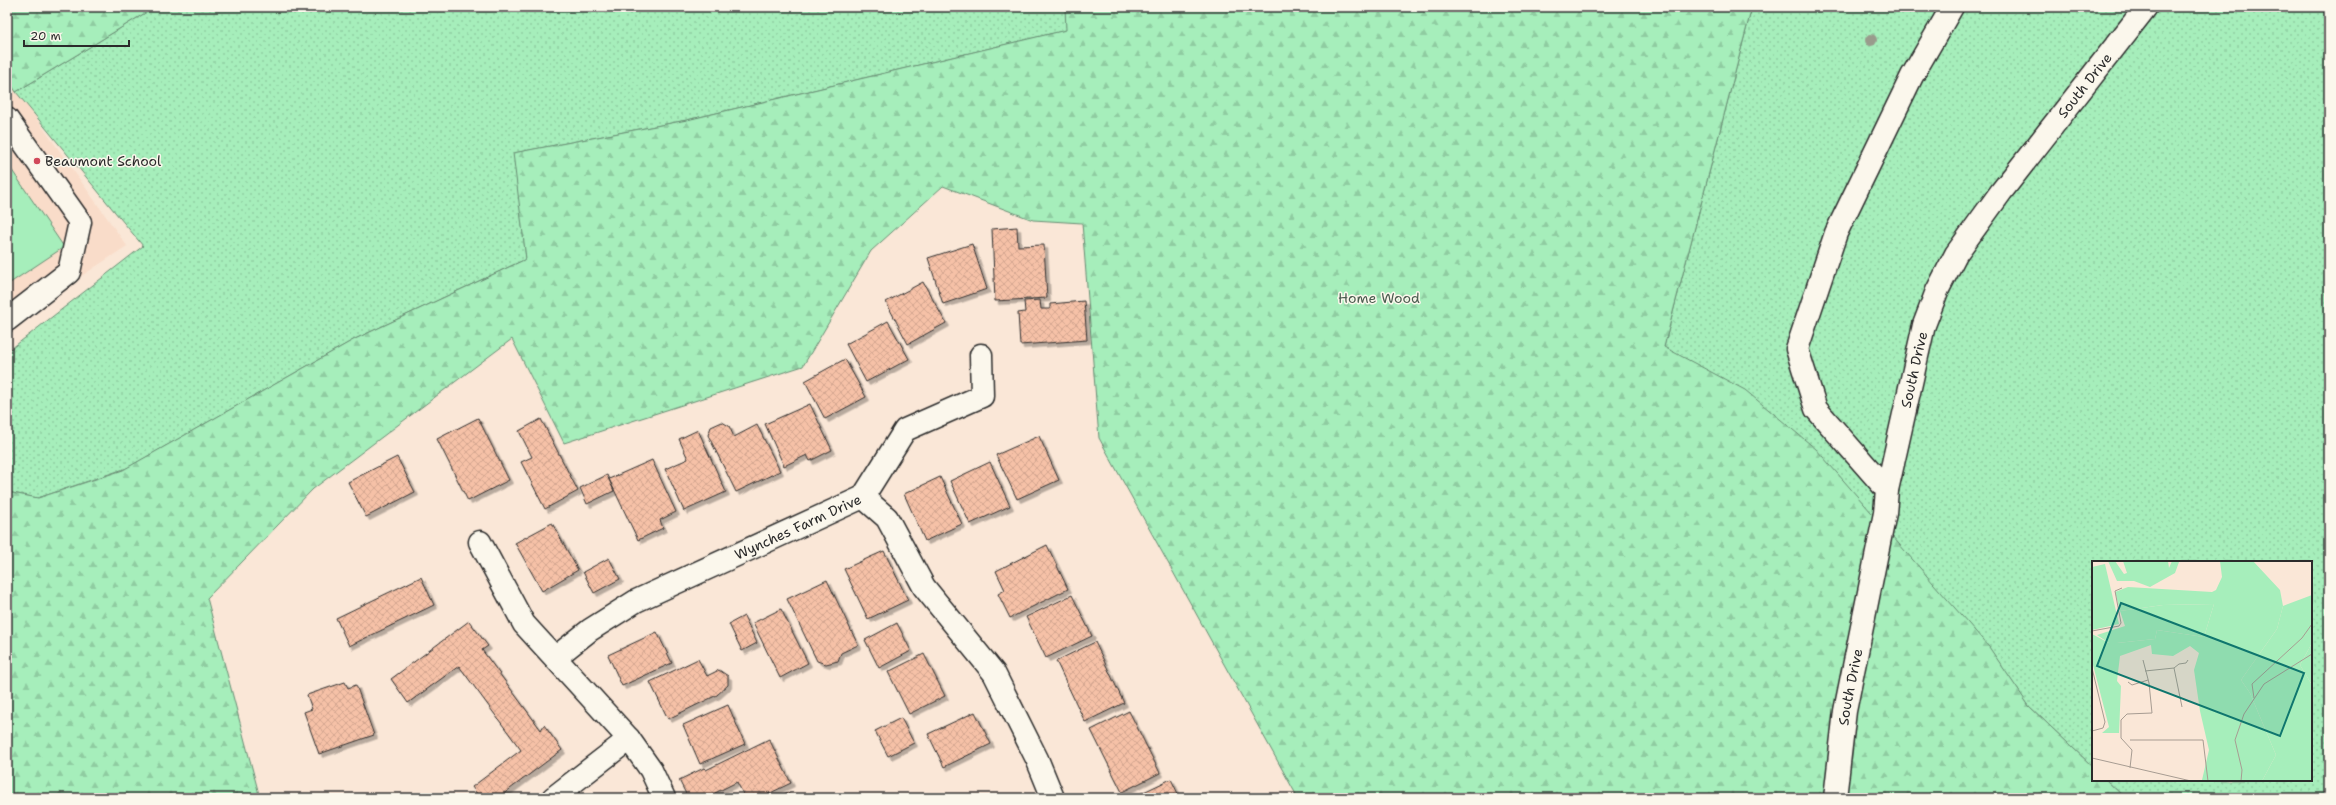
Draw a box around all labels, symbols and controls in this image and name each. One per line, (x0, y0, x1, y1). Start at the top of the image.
scale bar (24, 22, 129, 48)
text: 20 m (30, 28, 61, 44)
street label: South Drive (2054, 49, 2116, 121)
place label: Beaumont School (45, 152, 162, 170)
marker: Beaumont School (32, 156, 42, 166)
park label: Home Wood (1338, 289, 1420, 307)
street label: South Drive (1897, 330, 1931, 410)
street label: Wynches Farm Drive (732, 490, 864, 564)
inset map (2092, 561, 2312, 781)
street label: South Drive (1834, 647, 1866, 726)

